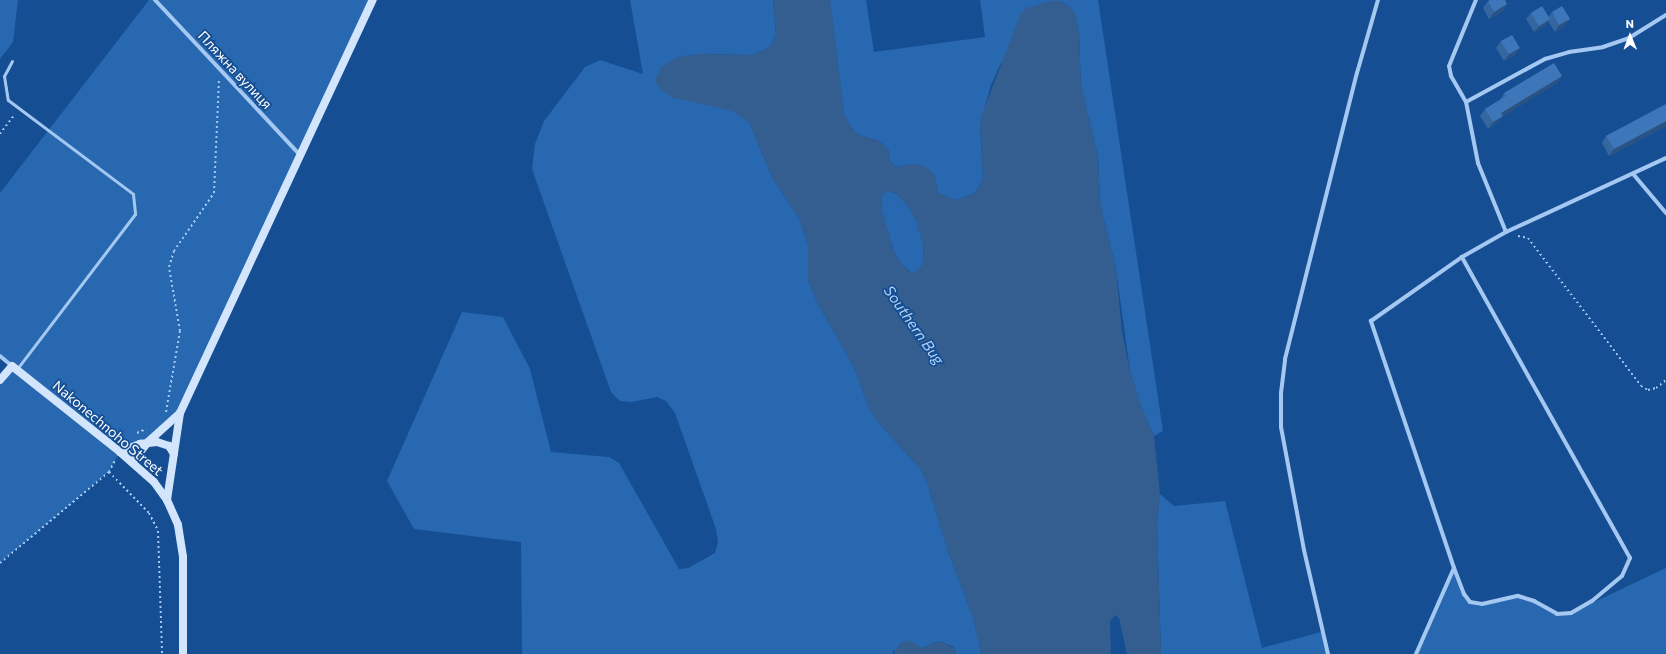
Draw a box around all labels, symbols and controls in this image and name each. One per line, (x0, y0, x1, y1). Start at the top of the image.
north arrow (1610, 16, 1650, 56)
text: N (1626, 17, 1634, 30)
street label: Пляжна вулиця (195, 27, 275, 113)
water label: Southern Bug (880, 282, 948, 368)
street label: Nakonechnoho Street (49, 377, 167, 479)

